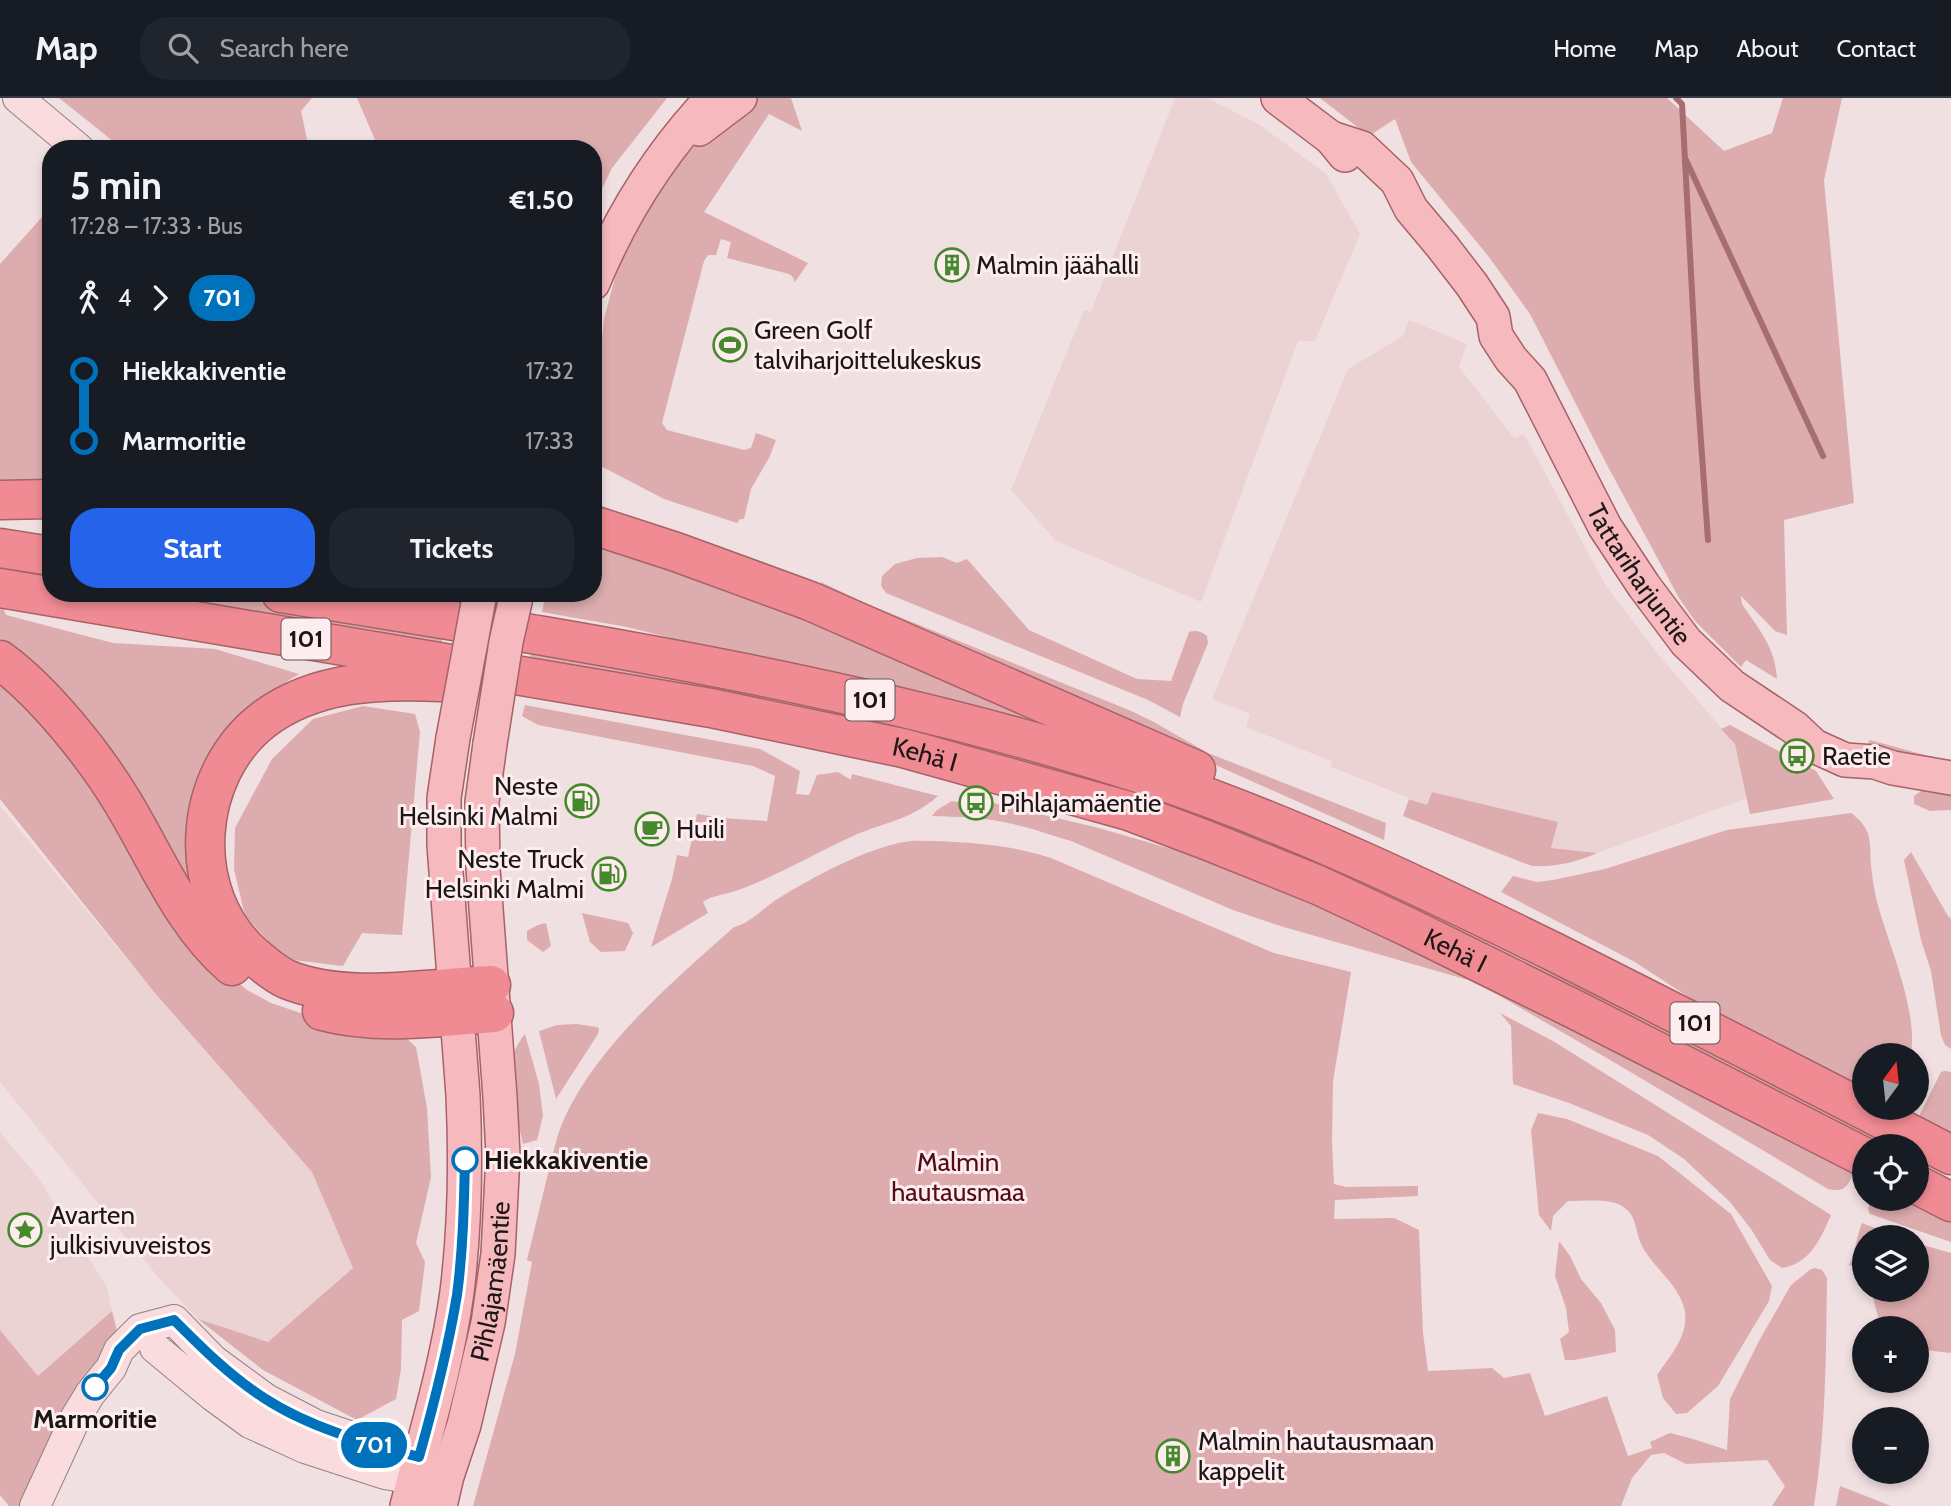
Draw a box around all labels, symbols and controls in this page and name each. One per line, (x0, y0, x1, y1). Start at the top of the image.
search box (140, 17, 630, 80)
text: Map (35, 28, 98, 68)
icon: search (164, 29, 202, 67)
text: Search here (220, 32, 349, 64)
text: Home (1553, 34, 1616, 63)
text: Map (1654, 34, 1699, 63)
text: About (1737, 34, 1799, 63)
text: Contact (1837, 34, 1916, 63)
text: 5 min (70, 162, 162, 209)
text: €1.50 (510, 184, 574, 216)
text: 17:28 – 17:33 · Bus (70, 212, 242, 240)
building icon: Malmin jäähalli (933, 246, 971, 284)
place label: Malmin jäähalli (976, 249, 1139, 281)
icon: walk (70, 279, 108, 317)
icon: forward (141, 279, 179, 317)
text: 701 (203, 283, 241, 312)
text: 4 (118, 284, 131, 312)
place label: Green Golf talviharjoittelukeskus (754, 314, 982, 376)
sports icon: Green Golf talviharjoittelukeskus (711, 326, 749, 364)
text: Hiekkakiventie (122, 355, 286, 387)
text: 17:32 (526, 357, 574, 385)
text: Marmoritie (122, 425, 246, 457)
text: 17:33 (525, 427, 574, 455)
street label: Tattariharjuntie (1580, 498, 1699, 651)
button: Start (70, 508, 315, 588)
button: Tickets (329, 508, 574, 588)
road number: 101 (282, 618, 330, 660)
road number: 101 (846, 680, 894, 720)
street label: Kehä I (890, 730, 961, 778)
bus stop icon: Raetie (1778, 737, 1816, 775)
place label: Raetie (1822, 740, 1891, 772)
place label: Neste Helsinki Malmi (399, 770, 558, 832)
fuel station icon: Neste Helsinki Malmi (563, 782, 601, 820)
bus stop icon: Pihlajamäentie (957, 784, 995, 822)
place label: Pihlajamäentie (1000, 787, 1161, 819)
cafe icon: Huili (633, 810, 671, 848)
place label: Huili (676, 813, 725, 845)
place label: Neste Truck Helsinki Malmi (425, 843, 584, 905)
fuel station icon: Neste Truck Helsinki Malmi (590, 855, 628, 893)
street label: Kehä I (1419, 921, 1492, 979)
road number: 101 (1670, 1002, 1720, 1043)
north arrow (1852, 1043, 1928, 1120)
map controls (1852, 1043, 1929, 1484)
button: locate (1852, 1134, 1929, 1211)
place label: Hiekkakiventie (484, 1144, 648, 1176)
park label: Malmin hautausmaa (891, 1146, 1025, 1208)
marker: Hiekkakiventie (452, 1147, 478, 1173)
place label: Avarten julkisivuveistos (49, 1199, 211, 1261)
street label: Pihlajamäentie (463, 1201, 517, 1365)
place icon: Avarten julkisivuveistos (6, 1211, 44, 1249)
button: layers (1852, 1225, 1929, 1302)
button: + (1852, 1316, 1929, 1393)
marker: Marmoritie (82, 1374, 108, 1400)
place label: Marmoritie (33, 1403, 157, 1435)
button: − (1852, 1407, 1929, 1484)
line badge: 701 (334, 1422, 414, 1468)
place label: Malmin hautausmaan kappelit (1198, 1425, 1434, 1487)
text: 701 (355, 1430, 393, 1459)
building icon: Malmin hautausmaan kappelit (1154, 1437, 1192, 1475)

